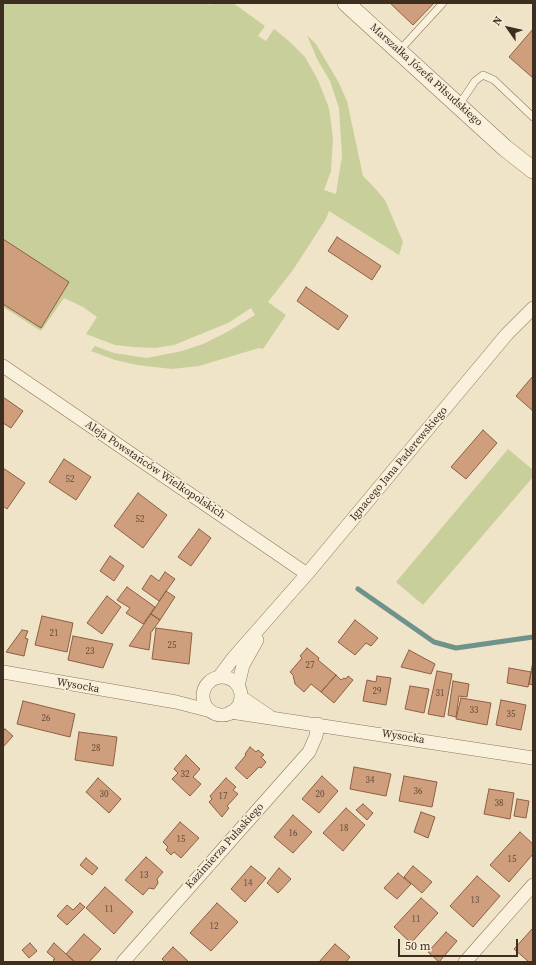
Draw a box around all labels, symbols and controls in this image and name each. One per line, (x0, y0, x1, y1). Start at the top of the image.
north arrow (488, 8, 528, 48)
text: N (489, 13, 506, 29)
street label: Marszałka Józefa Piłsudskiego (367, 21, 485, 129)
street label: Ignacego Jana Paderewskiego (347, 404, 451, 524)
street label: Aleja Powstańców Wielkopolskich (82, 418, 228, 522)
house number: 52 (66, 475, 74, 485)
house number: 52 (136, 515, 144, 525)
house number: 21 (50, 629, 58, 639)
house number: 25 (168, 641, 176, 651)
house number: 23 (86, 647, 94, 657)
house number: 27 (306, 661, 314, 671)
street label: Wysocka (56, 676, 100, 696)
house number: 29 (373, 687, 381, 697)
house number: 31 (436, 689, 444, 699)
house number: 33 (470, 706, 478, 716)
house number: 35 (507, 710, 515, 720)
house number: 26 (42, 714, 50, 724)
street label: Wysocka (381, 727, 425, 747)
house number: 28 (92, 744, 100, 754)
house number: 32 (181, 770, 189, 780)
house number: 34 (366, 776, 374, 786)
house number: 36 (414, 787, 422, 797)
house number: 30 (100, 790, 108, 800)
house number: 20 (316, 790, 324, 800)
house number: 17 (219, 792, 227, 802)
house number: 38 (495, 799, 503, 809)
street label: Kazimierza Pułaskiego (183, 800, 267, 892)
house number: 18 (340, 824, 348, 834)
house number: 16 (289, 829, 297, 839)
house number: 15 (177, 835, 185, 845)
house number: 15 (508, 855, 516, 865)
house number: 13 (140, 871, 148, 881)
house number: 14 (244, 879, 252, 889)
house number: 13 (471, 896, 479, 906)
house number: 11 (105, 905, 113, 915)
house number: 11 (412, 915, 420, 925)
house number: 12 (210, 922, 218, 932)
scale bar (400, 931, 520, 957)
text: 50 m (405, 938, 431, 954)

